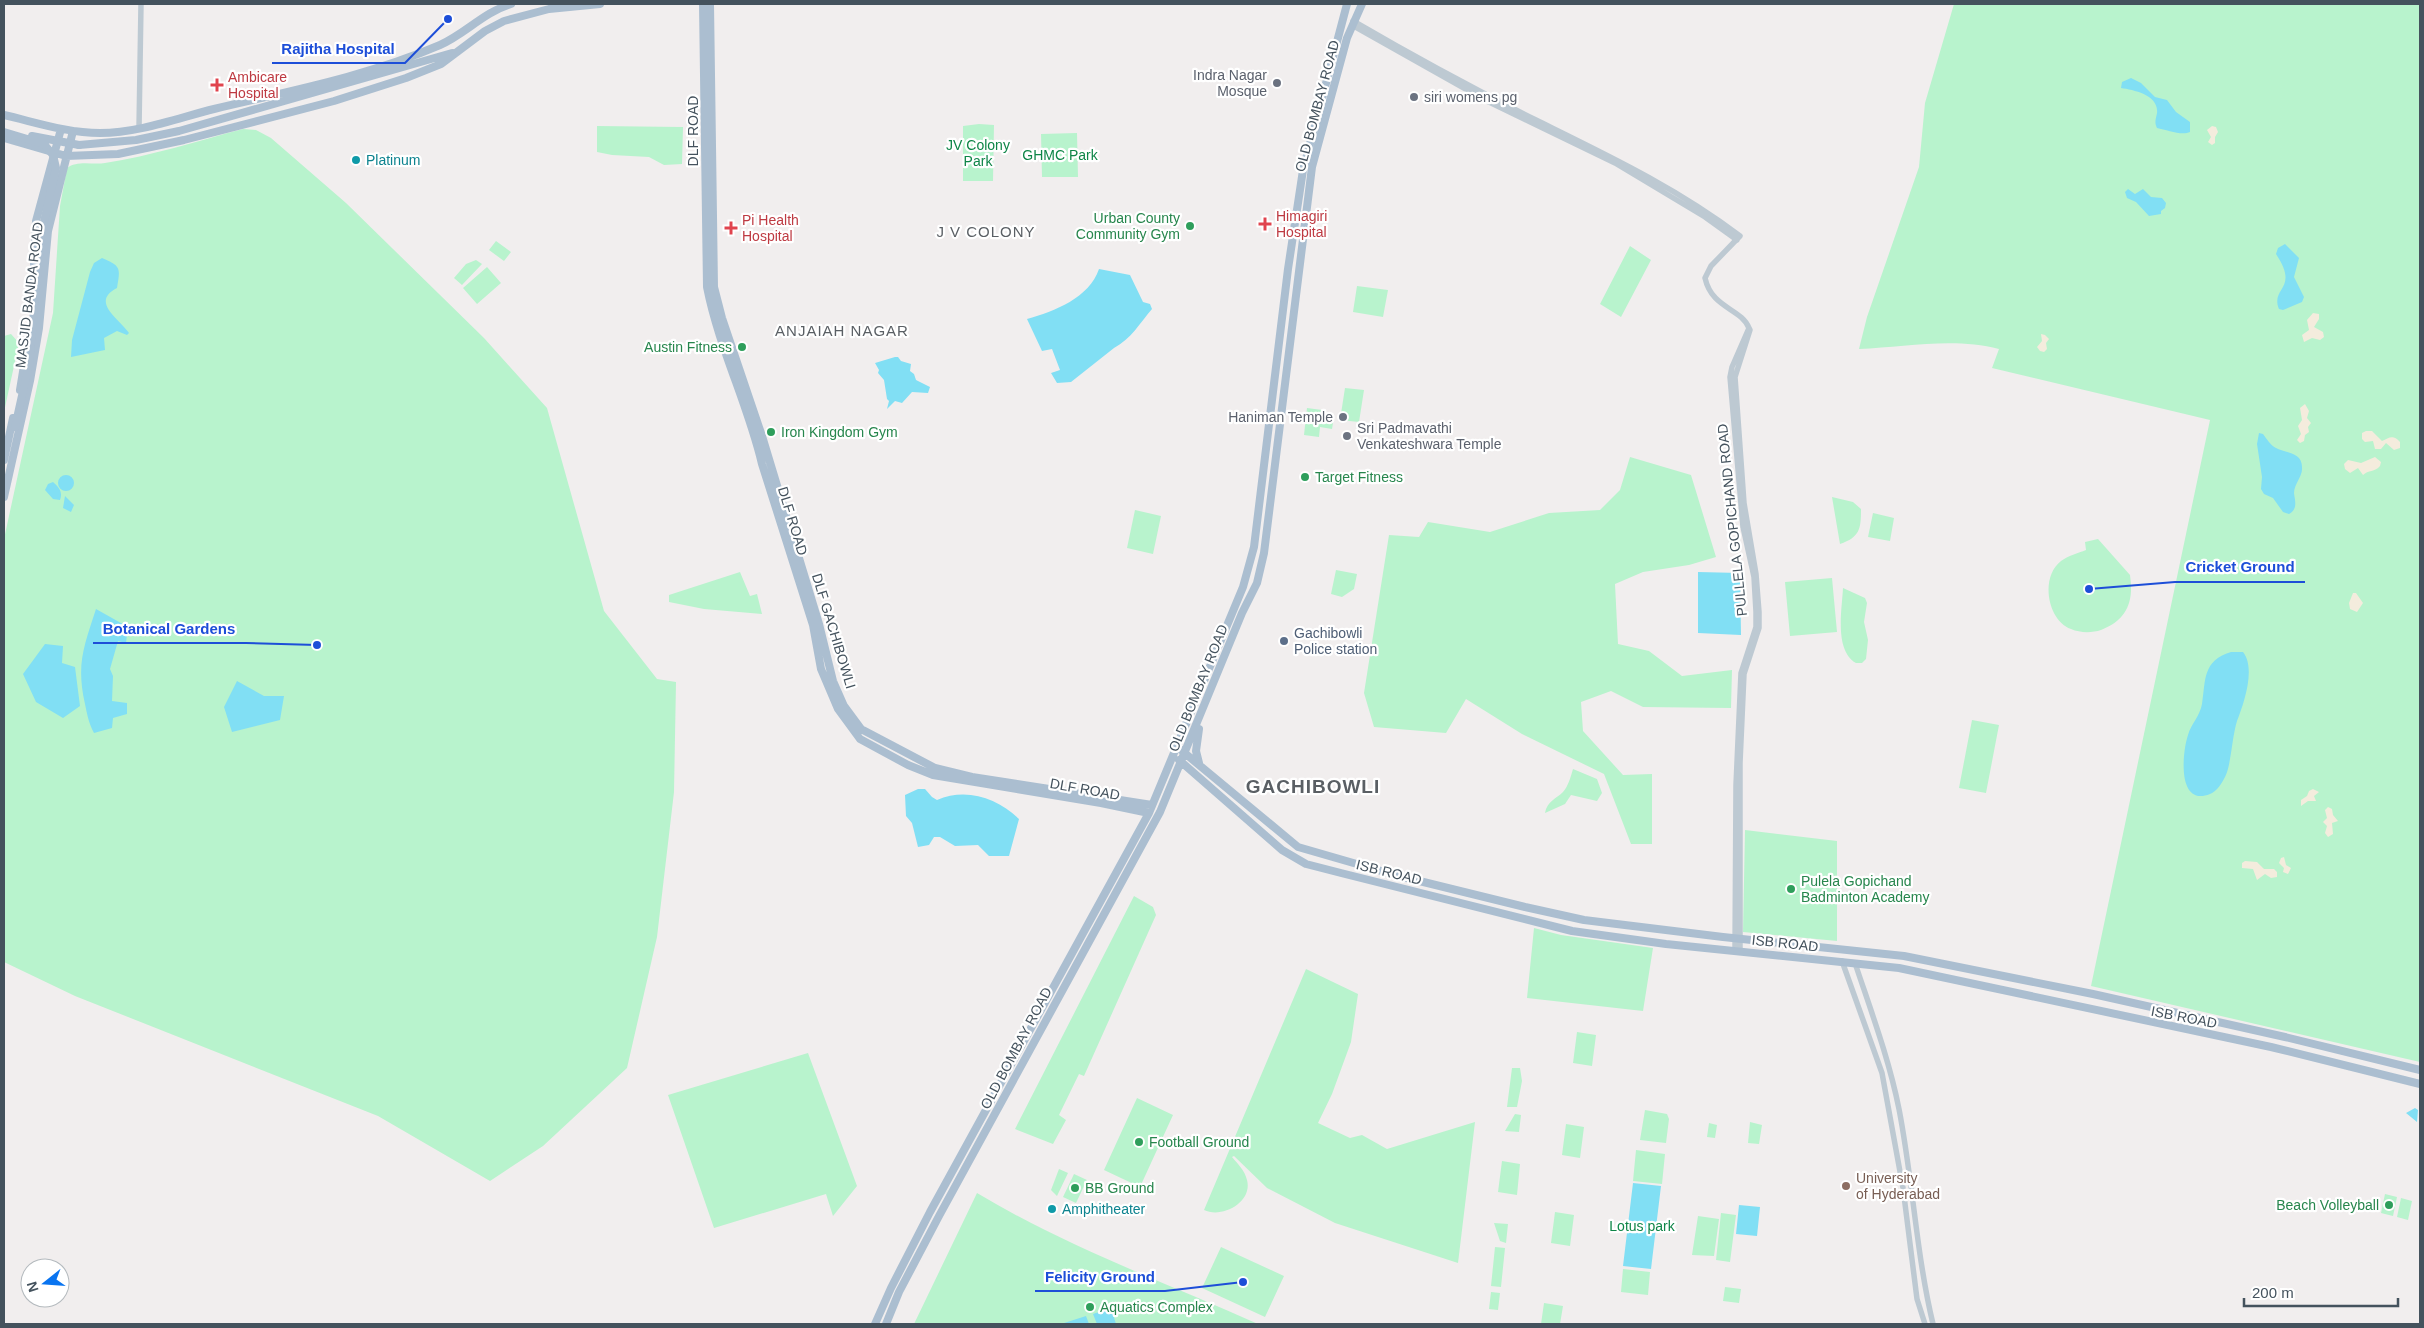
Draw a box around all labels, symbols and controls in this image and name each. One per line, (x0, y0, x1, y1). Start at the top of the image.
callout: Rajitha Hospital (272, 33, 405, 63)
street label: OLD BOMBAY ROAD (1292, 38, 1342, 174)
text: Rajitha Hospital (281, 40, 395, 57)
place label: Indra Nagar Mosque (1193, 67, 1267, 99)
place label: Ambicare Hospital (228, 69, 287, 101)
marker: Indra Nagar Mosque (1271, 77, 1283, 89)
marker: Ambicare Hospital (210, 78, 224, 92)
place label: siri womens pg (1424, 89, 1517, 105)
marker: siri womens pg (1408, 91, 1420, 103)
street label: DLF ROAD (685, 96, 701, 166)
park label: JV Colony Park (946, 137, 1010, 169)
park label: GHMC Park (1022, 147, 1099, 163)
place label: Platinum (366, 152, 420, 168)
marker: Platinum (350, 154, 362, 166)
place label: Himagiri Hospital (1276, 208, 1327, 240)
place label: Urban County Community Gym (1076, 210, 1180, 242)
place label: Pi Health Hospital (742, 212, 799, 244)
marker: Himagiri Hospital (1258, 217, 1272, 231)
marker: Urban County Community Gym (1184, 220, 1196, 232)
street label: MASJID BANDA ROAD (12, 221, 46, 369)
marker: Pi Health Hospital (724, 221, 738, 235)
district label: J V COLONY (936, 223, 1036, 240)
district label: ANJAIAH NAGAR (775, 322, 909, 339)
place label: Austin Fitness (644, 339, 732, 355)
marker: Austin Fitness (736, 341, 748, 353)
place label: Haniman Temple (1228, 409, 1333, 425)
marker: Haniman Temple (1337, 411, 1349, 423)
place label: Sri Padmavathi Venkateshwara Temple (1357, 420, 1502, 452)
street label: PULLELA GOPICHAND ROAD (1714, 423, 1750, 617)
place label: Iron Kingdom Gym (781, 424, 898, 440)
marker: Iron Kingdom Gym (765, 426, 777, 438)
marker: Sri Padmavathi Venkateshwara Temple (1341, 430, 1353, 442)
place label: Target Fitness (1315, 469, 1403, 485)
marker: Target Fitness (1299, 471, 1311, 483)
street label: DLF ROAD (775, 485, 811, 557)
callout: Cricket Ground (2175, 552, 2305, 582)
text: Cricket Ground (2185, 558, 2295, 575)
street label: DLF GACHIBOWLI (809, 571, 859, 691)
callout: Botanical Gardens (93, 613, 246, 643)
text: Botanical Gardens (103, 620, 235, 637)
street label: OLD BOMBAY ROAD (1165, 622, 1231, 754)
place label: Gachibowli Police station (1294, 625, 1377, 657)
marker: Gachibowli Police station (1278, 635, 1290, 647)
street label: DLF ROAD (1049, 775, 1121, 803)
district label: GACHIBOWLI (1246, 776, 1380, 797)
street label: ISB ROAD (1355, 856, 1423, 888)
place label: Pulela Gopichand Badminton Academy (1801, 873, 1929, 905)
marker: Pulela Gopichand Badminton Academy (1785, 883, 1797, 895)
street label: ISB ROAD (1751, 932, 1819, 954)
street label: OLD BOMBAY ROAD (977, 984, 1055, 1112)
street label: ISB ROAD (2150, 1003, 2218, 1031)
place label: Football Ground (1149, 1134, 1249, 1150)
marker: Football Ground (1133, 1136, 1145, 1148)
place label: University of Hyderabad (1856, 1170, 1940, 1202)
place label: BB Ground (1085, 1180, 1154, 1196)
marker: University of Hyderabad (1840, 1180, 1852, 1192)
marker: BB Ground (1069, 1182, 1081, 1194)
place label: Beach Volleyball (2276, 1197, 2379, 1213)
marker: Beach Volleyball (2383, 1199, 2395, 1211)
place label: Amphitheater (1062, 1201, 1146, 1217)
marker: Amphitheater (1046, 1203, 1058, 1215)
park label: Lotus park (1609, 1218, 1676, 1234)
north arrow (20, 1258, 70, 1308)
callout: Felicity Ground (1035, 1261, 1165, 1291)
text: Felicity Ground (1045, 1268, 1155, 1285)
scale bar (2244, 1276, 2398, 1308)
text: N (23, 1280, 42, 1294)
text: 200 m (2252, 1284, 2294, 1301)
place label: Aquatics Complex (1100, 1299, 1213, 1315)
marker: Aquatics Complex (1084, 1301, 1096, 1313)

